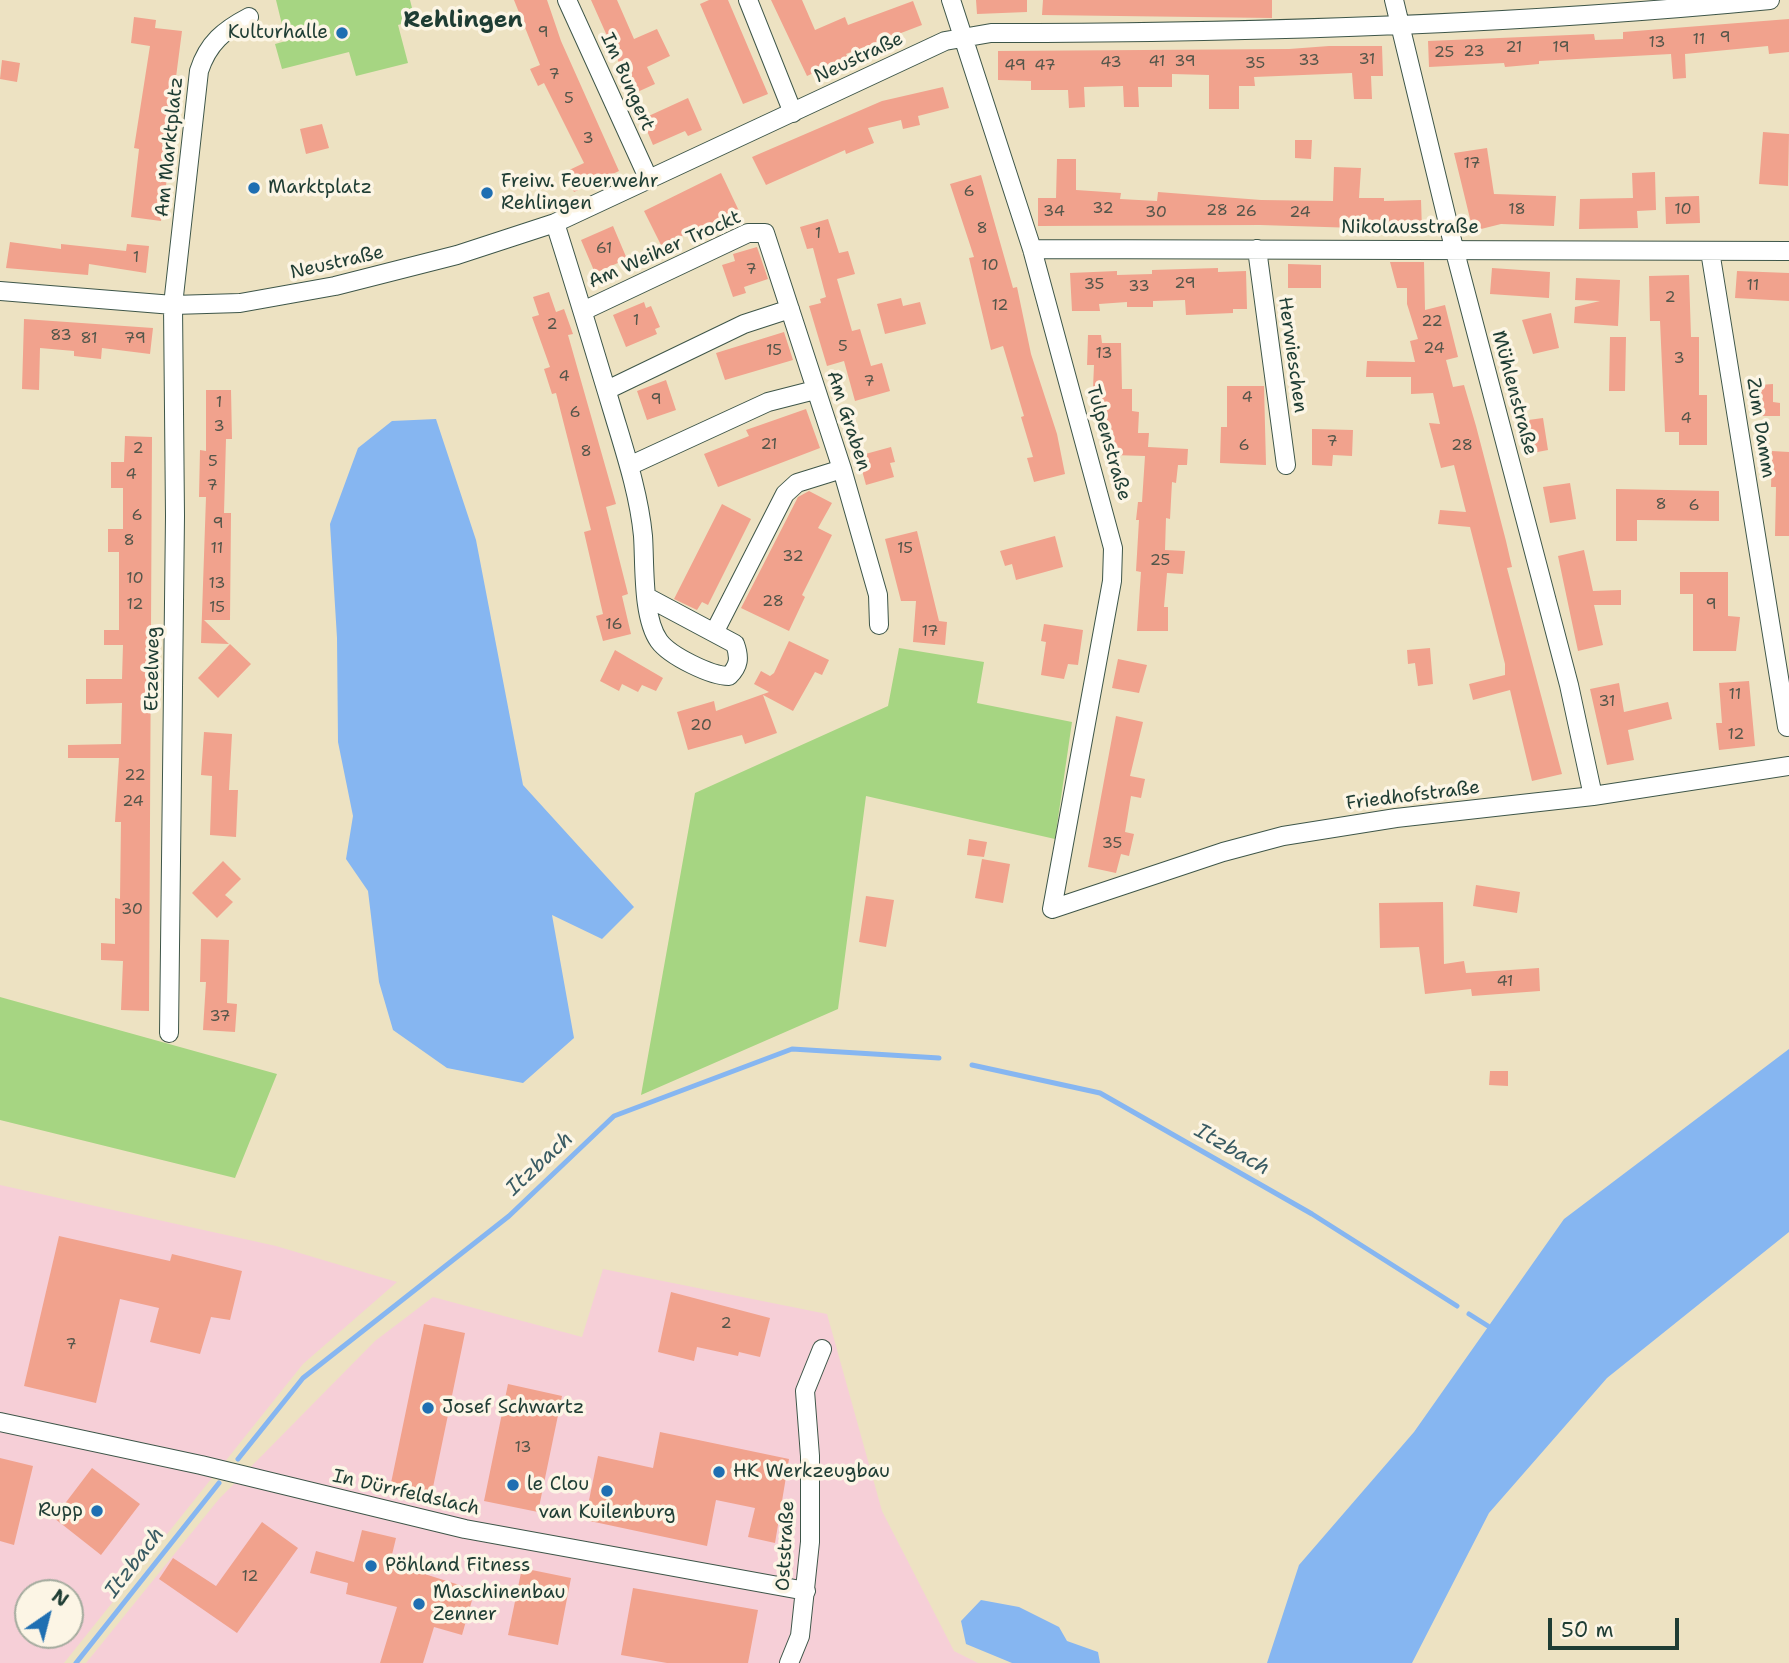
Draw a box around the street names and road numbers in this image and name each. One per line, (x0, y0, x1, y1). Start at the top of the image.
street label: Neustraße (811, 28, 907, 88)
street label: Im Bungert (595, 29, 659, 135)
street label: Am Marktplatz (151, 76, 189, 218)
street label: Am Weiher Trockt (585, 206, 745, 294)
street label: Nikolausstraße (1341, 217, 1479, 239)
street label: Neustraße (288, 241, 386, 285)
street label: Herwieschen (1273, 295, 1311, 415)
street label: Mühlenstraße (1486, 328, 1542, 458)
street label: Am Graben (821, 368, 875, 474)
street label: Zum Damm (1741, 376, 1779, 480)
street label: Tulpenstraße (1081, 383, 1135, 503)
street label: Etzelweg (141, 626, 165, 712)
street label: Friedhofstraße (1345, 776, 1481, 816)
street label: In Dürrfeldslach (330, 1465, 482, 1521)
street label: Oststraße (772, 1500, 800, 1592)

